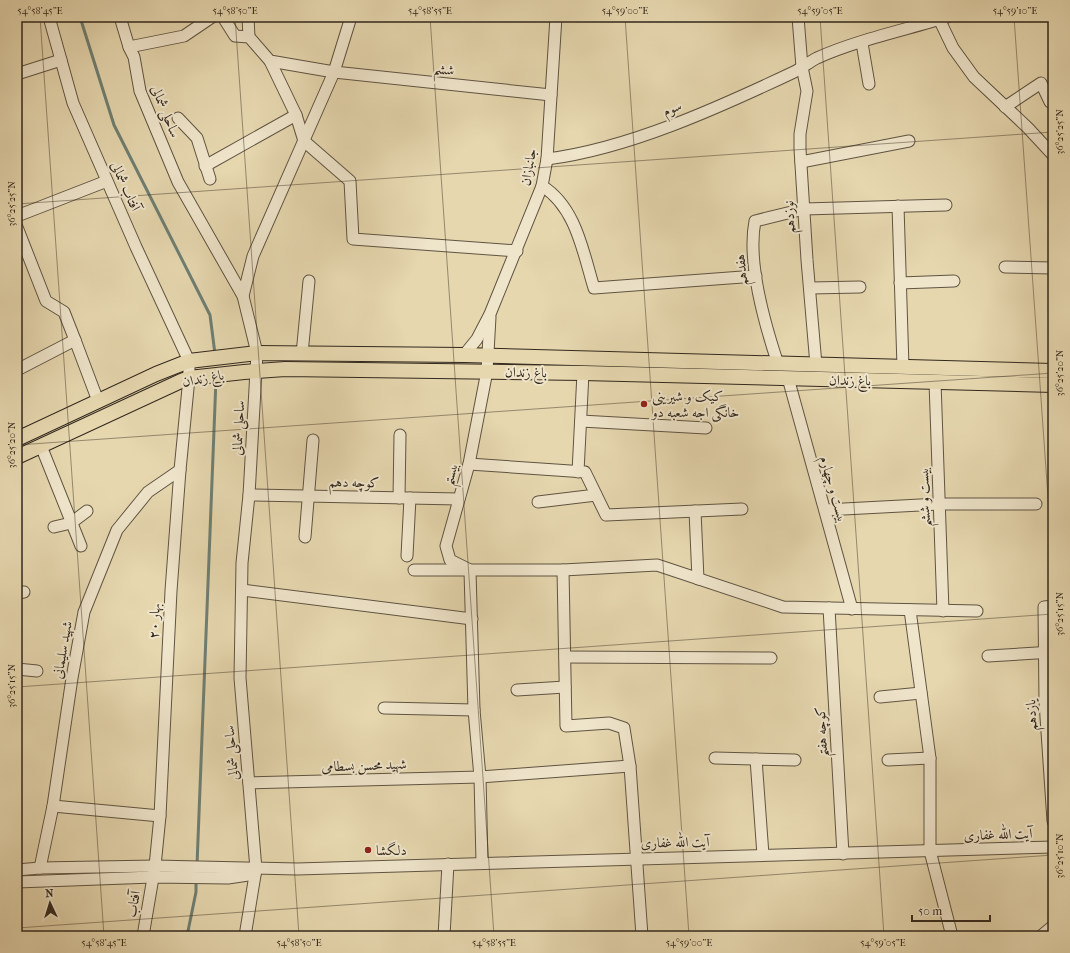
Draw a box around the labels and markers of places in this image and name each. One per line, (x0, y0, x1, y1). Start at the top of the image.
place label: کیک و شیرینی خانگی اجه شعبه دو (650, 388, 739, 422)
marker: کیک و شیرینی خانگی اجه شعبه دو (639, 399, 649, 409)
place label: دلگشا (376, 841, 407, 859)
marker: دلگشا (363, 845, 373, 855)

